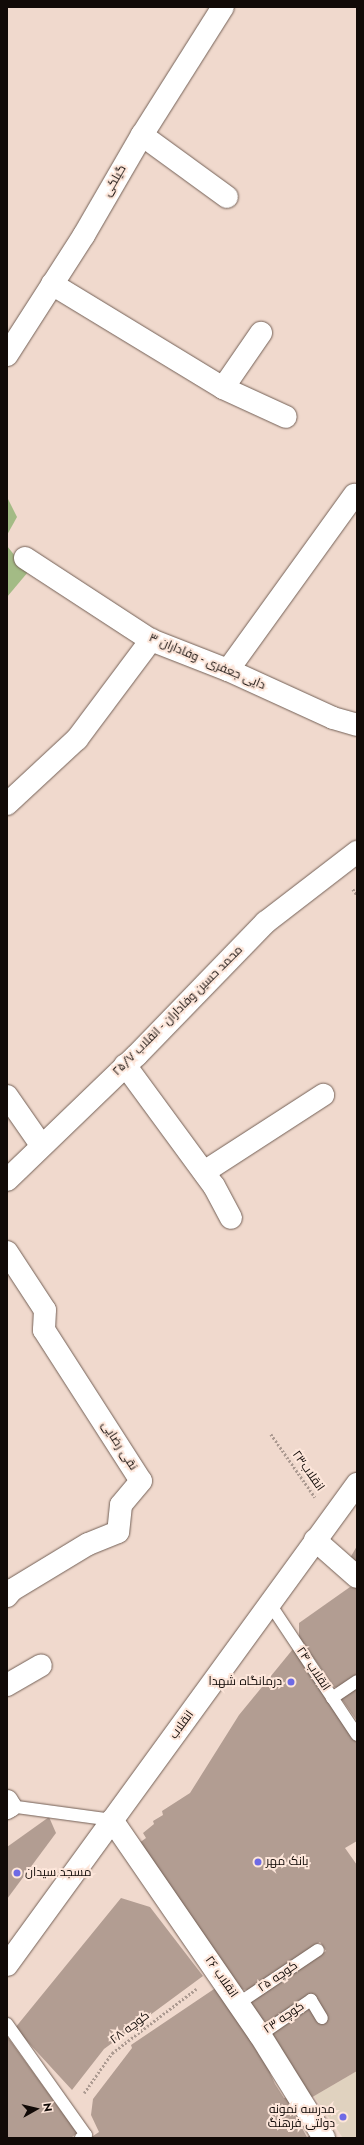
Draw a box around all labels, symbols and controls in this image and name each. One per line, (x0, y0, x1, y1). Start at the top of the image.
street label: گیلکی (100, 163, 130, 199)
street label: دایی جعفری - وفاداران ۳ (147, 631, 267, 693)
street label: محمد حسین وفاداران - انقلاب ۲۵/۷ (110, 943, 246, 1079)
street label: نقی رضایی (98, 1419, 140, 1473)
street label: انقلاب۲۳ (289, 1448, 327, 1494)
street label: انقلاب ۲۴ (293, 1644, 333, 1694)
place label: درمانگاه شهدا (208, 1675, 282, 1689)
marker: درمانگاه شهدا (285, 1676, 297, 1688)
street label: انقلاب (167, 1708, 197, 1742)
place label: بانک مهر (266, 1855, 309, 1869)
marker: بانک مهر (253, 1857, 263, 1867)
place label: مسجد سیدان (25, 1866, 91, 1880)
marker: مسجد سیدان (12, 1868, 22, 1878)
street label: انقلاب ۲۶ (202, 1954, 240, 2000)
street label: کوچه ۲۵ (256, 1959, 300, 1995)
street label: کوچه ۲۳ (261, 1999, 307, 2037)
street label: کوچه ۲۸ (108, 2009, 152, 2047)
north arrow (16, 2089, 56, 2129)
text: N (39, 2102, 56, 2113)
place label: مدرسه نمونه دولتی فرهنگ (268, 2103, 335, 2131)
marker: مدرسه نمونه دولتی فرهنگ (338, 2112, 348, 2122)

